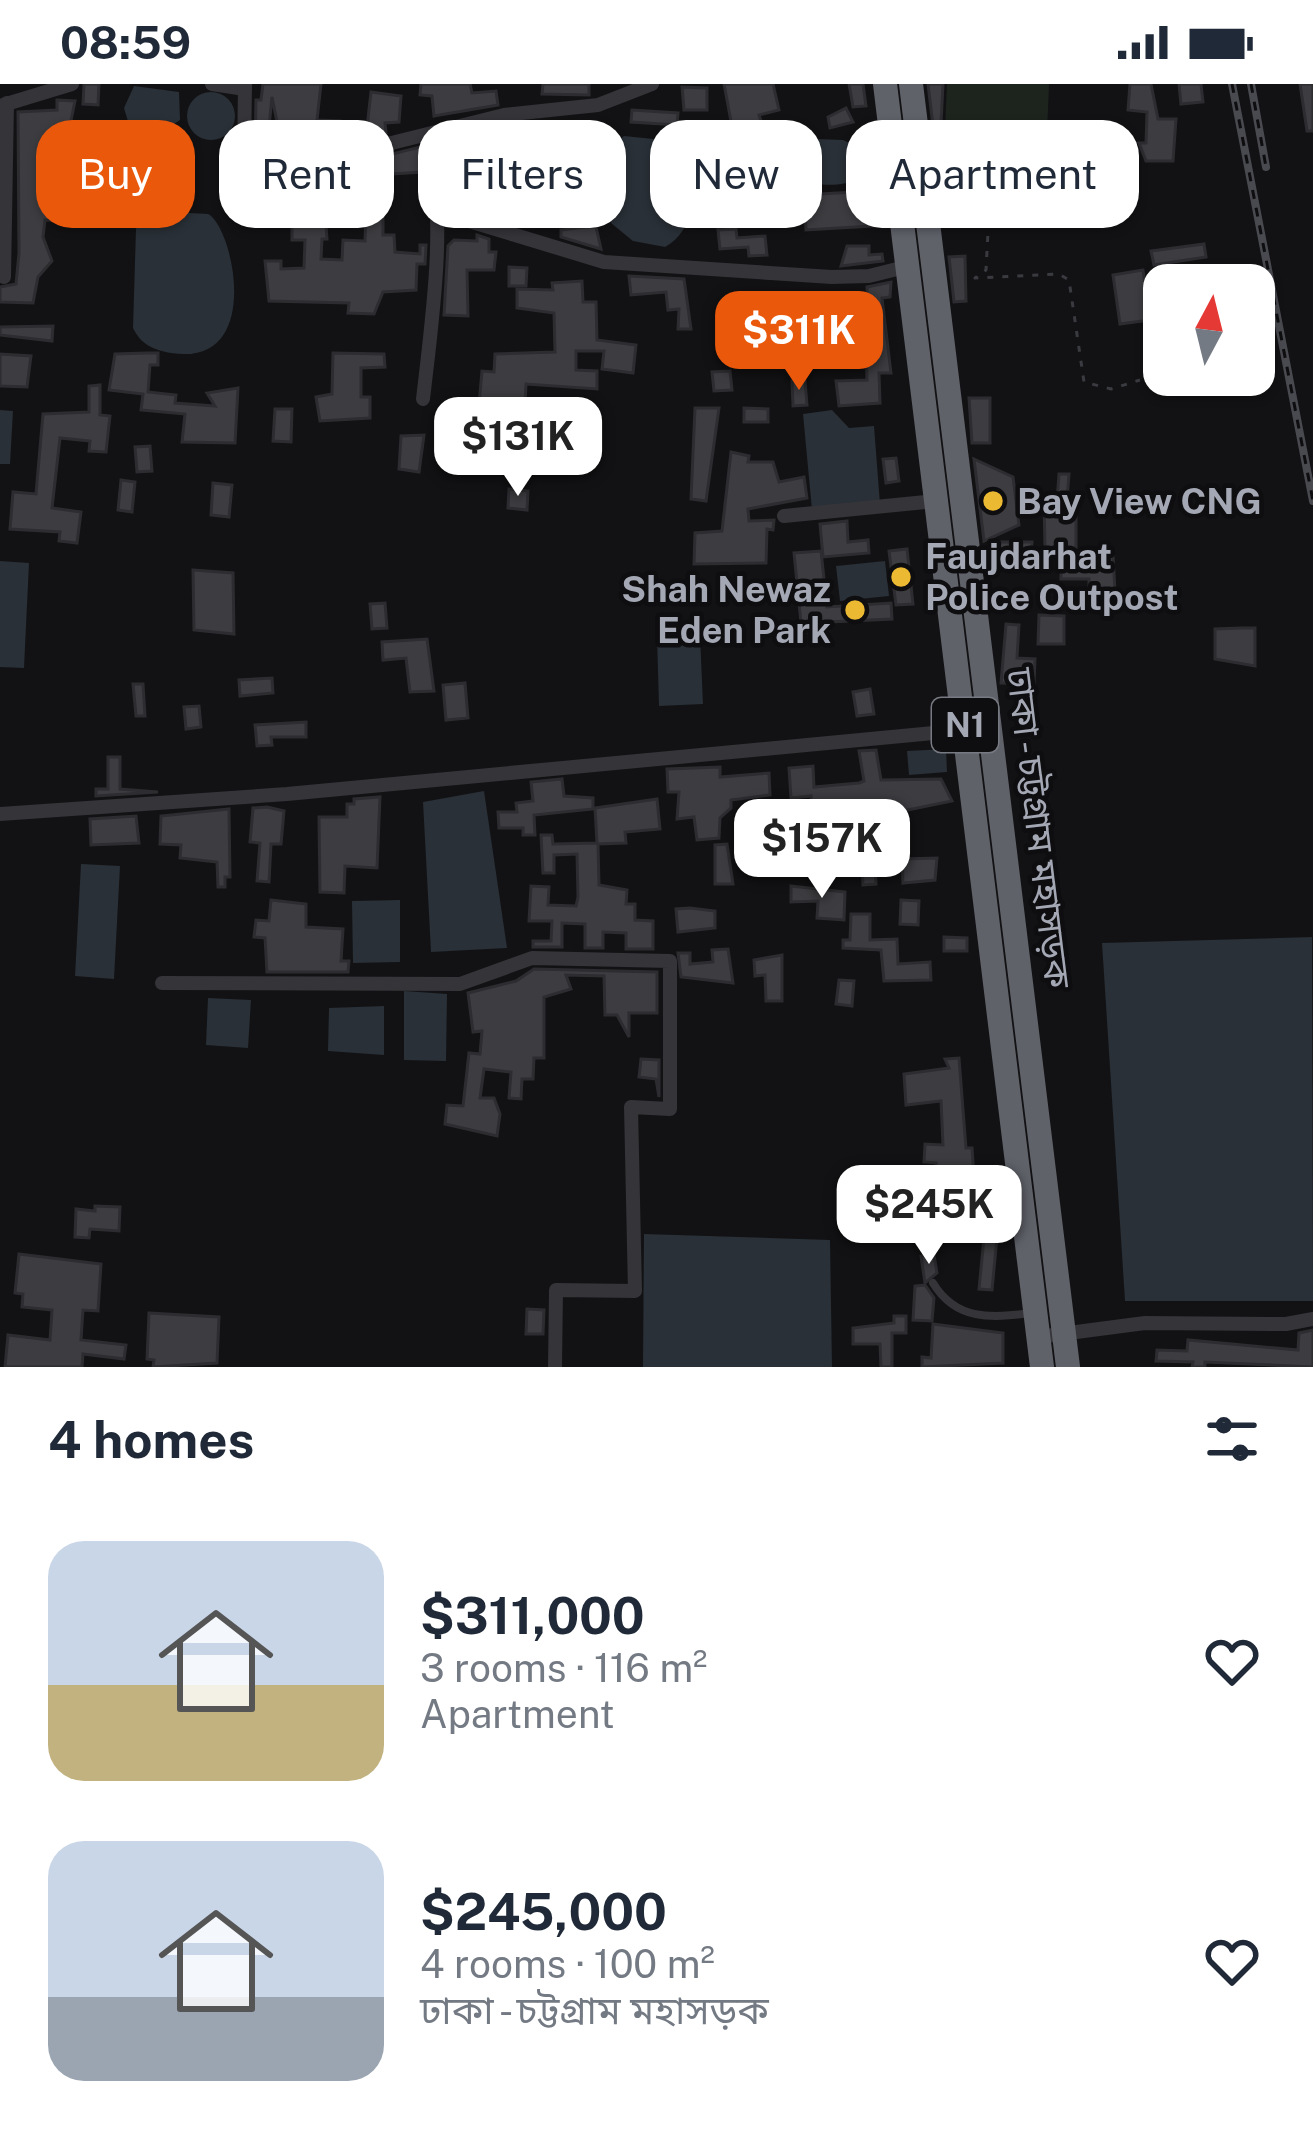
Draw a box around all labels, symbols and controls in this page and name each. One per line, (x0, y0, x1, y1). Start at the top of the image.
text: 08:59 (60, 16, 191, 69)
chip: Buy (36, 120, 195, 228)
chip: Rent (219, 120, 394, 228)
chip: Filters (418, 120, 626, 228)
chip: New (650, 120, 822, 228)
chip: Apartment (846, 120, 1139, 228)
north arrow (1143, 264, 1275, 396)
map controls (1143, 264, 1275, 396)
pin: $311K (715, 291, 883, 393)
text: $311K (742, 307, 856, 353)
pin: $131K (434, 397, 602, 499)
text: $131K (461, 413, 575, 459)
place label: Bay View CNG (1017, 480, 1262, 522)
marker: Bay View CNG (980, 488, 1006, 514)
place label: Faujdarhat Police Outpost (925, 535, 1178, 618)
marker: Faujdarhat Police Outpost (888, 564, 914, 590)
place label: Shah Newaz Eden Park (621, 568, 831, 651)
marker: Shah Newaz Eden Park (842, 597, 868, 623)
street label: ঢাকা - চট্টগ্রাম মহাসড়ক (998, 665, 1080, 991)
road number: N1 (932, 698, 998, 752)
pin: $157K (738, 799, 906, 901)
text: $157K (761, 815, 883, 861)
pin: $245K (845, 1165, 1013, 1267)
text: $245K (864, 1181, 994, 1227)
icon: filters (1199, 1406, 1265, 1472)
text: 4 homes (48, 1410, 254, 1469)
text: $311,000 (420, 1586, 645, 1645)
icon: home (144, 1589, 288, 1733)
icon: heart (1199, 1628, 1265, 1694)
text: 3 rooms · 116 m² (420, 1645, 707, 1691)
text: Apartment (420, 1691, 615, 1737)
text: $245,000 (420, 1882, 667, 1941)
icon: home (144, 1889, 288, 2033)
icon: heart (1199, 1928, 1265, 1994)
text: 4 rooms · 100 m² (420, 1941, 715, 1987)
text: ঢাকা - চট্টগ্রাম মহাসড়ক (420, 1987, 769, 2033)

